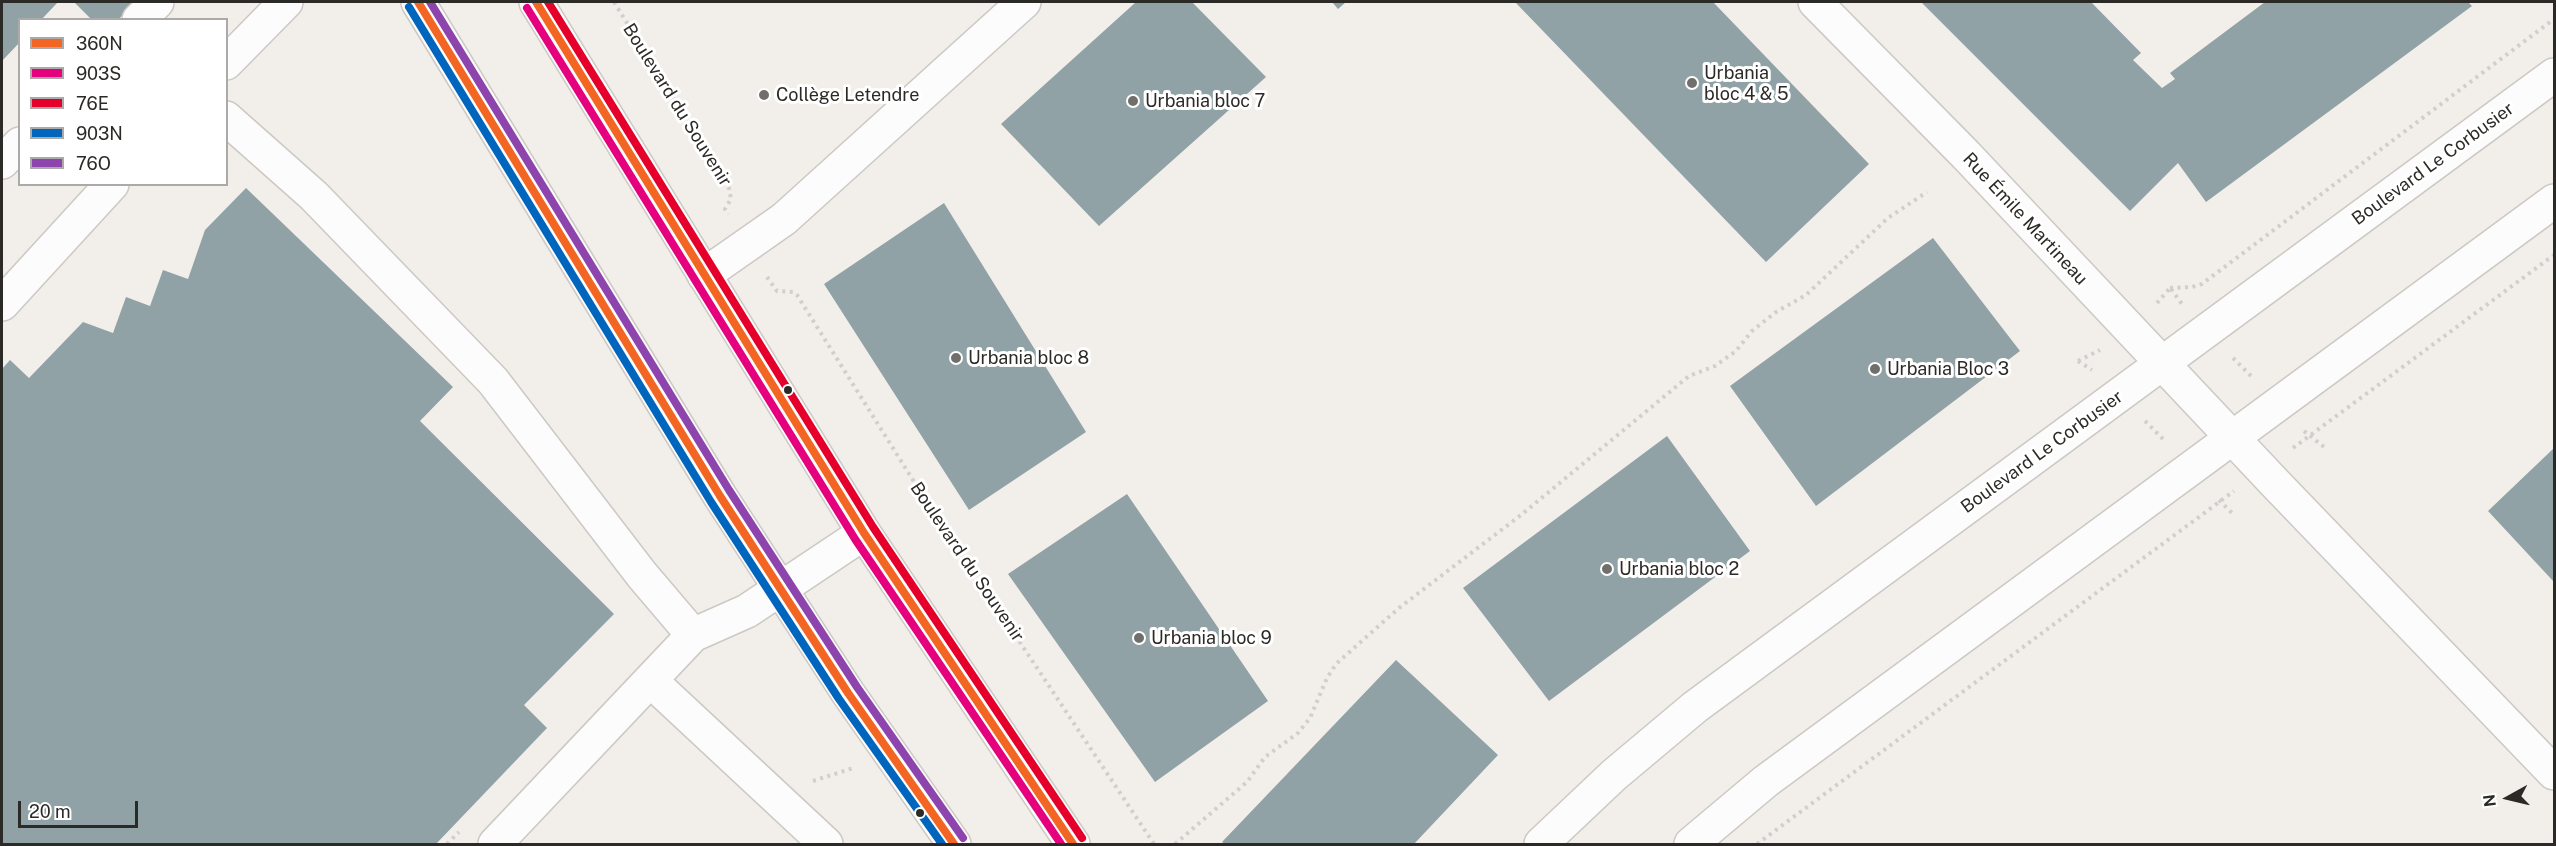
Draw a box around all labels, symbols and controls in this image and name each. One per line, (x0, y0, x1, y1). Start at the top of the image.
legend (18, 18, 228, 186)
street label: Boulevard du Souvenir (618, 20, 736, 190)
text: 360N (76, 33, 123, 54)
place label: Urbania bloc 4 & 5 (1704, 62, 1788, 104)
text: 903S (76, 63, 121, 84)
marker: Urbania bloc 4 & 5 (1685, 76, 1699, 90)
place label: Collège Letendre (776, 84, 919, 106)
marker: Collège Letendre (757, 88, 771, 102)
place label: Urbania bloc 7 (1145, 90, 1265, 112)
text: 76E (76, 93, 109, 114)
marker: Urbania bloc 7 (1126, 94, 1140, 108)
street label: Boulevard Le Corbusier (2348, 98, 2518, 230)
text: 903N (76, 123, 123, 144)
street label: Rue Émile Martineau (1958, 148, 2092, 290)
text: 76O (76, 153, 111, 174)
place label: Urbania bloc 8 (968, 347, 1089, 369)
marker: Urbania bloc 8 (949, 351, 963, 365)
place label: Urbania Bloc 3 (1887, 358, 2009, 380)
marker: Urbania Bloc 3 (1868, 362, 1882, 376)
unlabelled marker (782, 384, 794, 396)
street label: Boulevard Le Corbusier (1957, 386, 2127, 518)
street label: Boulevard du Souvenir (905, 478, 1029, 646)
place label: Urbania bloc 2 (1619, 558, 1739, 580)
marker: Urbania bloc 2 (1600, 562, 1614, 576)
place label: Urbania bloc 9 (1151, 627, 1272, 649)
marker: Urbania bloc 9 (1132, 631, 1146, 645)
north arrow (2478, 768, 2538, 828)
scale bar (21, 789, 141, 827)
text: N (2479, 793, 2500, 808)
text: 20 m (29, 801, 71, 822)
unlabelled marker (914, 807, 926, 819)

